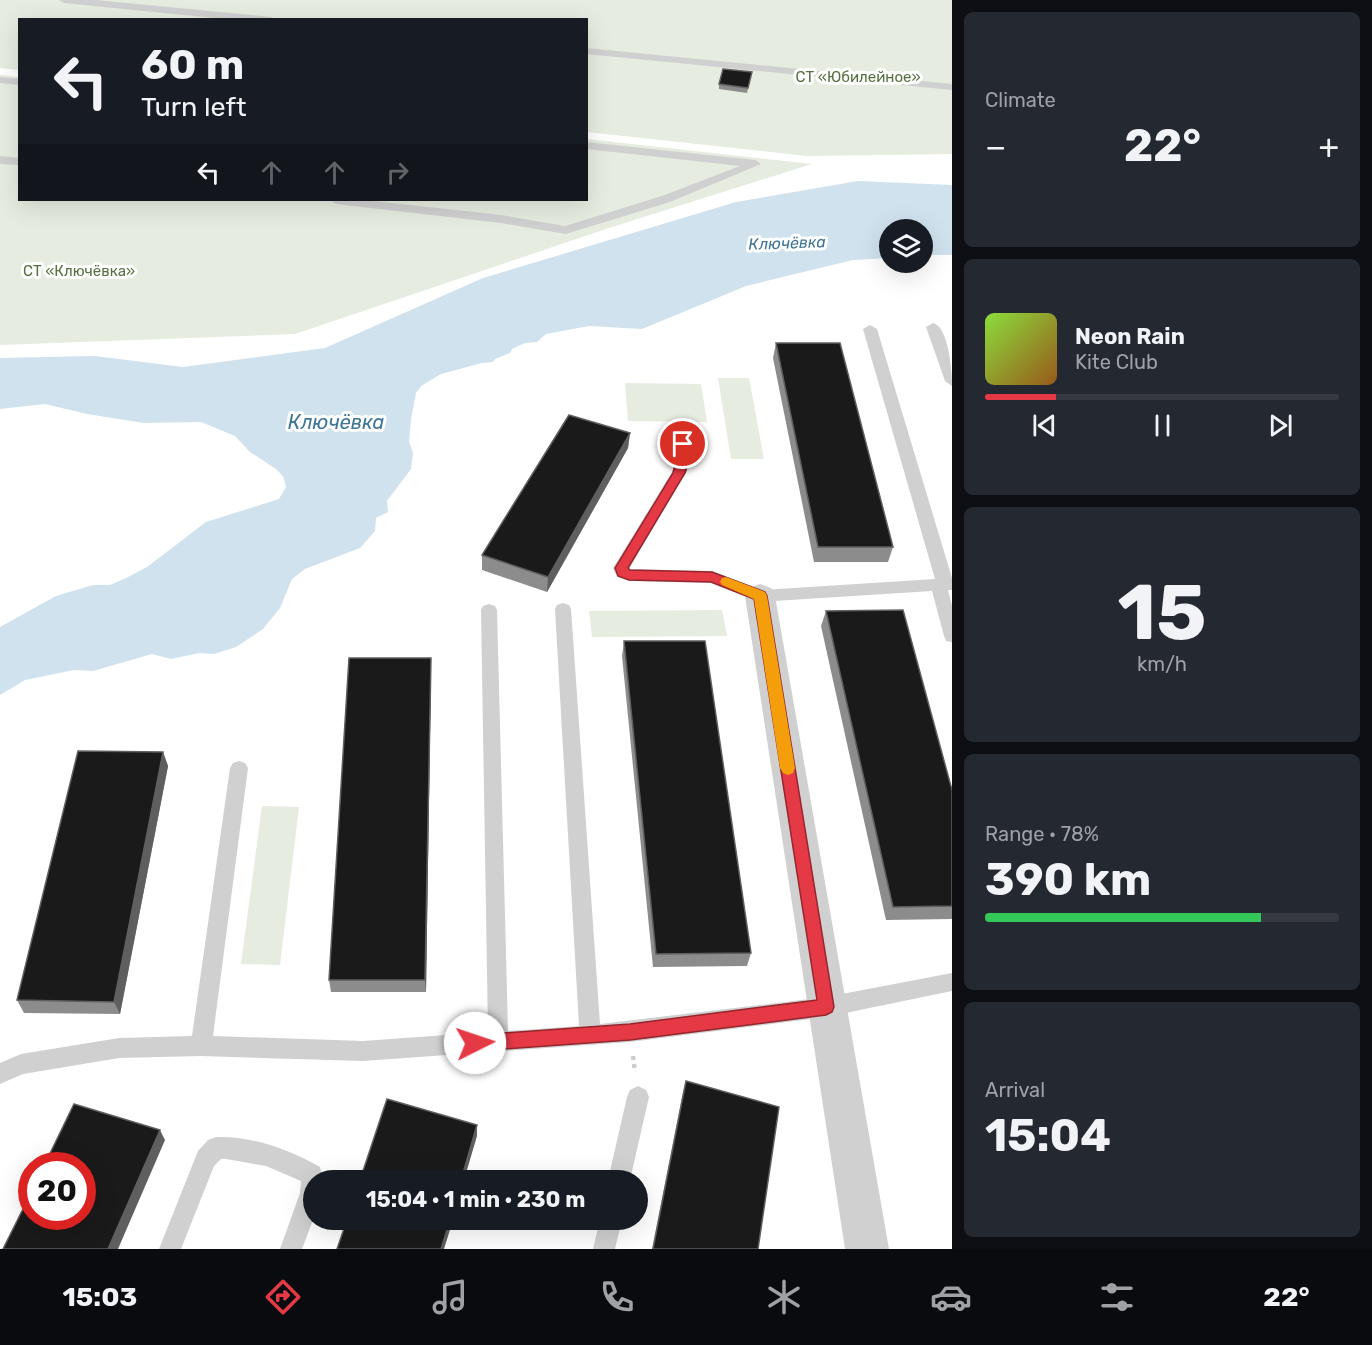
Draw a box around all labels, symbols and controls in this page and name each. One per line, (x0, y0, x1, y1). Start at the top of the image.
text: 60 m (141, 40, 244, 90)
icon: left (42, 42, 120, 120)
park label: СТ «Юбилейное» (795, 68, 921, 86)
text: Climate (985, 88, 1056, 112)
text: Turn left (141, 91, 246, 123)
text: 22° (1124, 119, 1201, 172)
text: − (985, 127, 1006, 166)
text: + (1318, 127, 1339, 166)
icon: left (192, 156, 225, 189)
icon: ahead (255, 156, 288, 189)
icon: ahead (318, 156, 351, 189)
icon: right (381, 156, 414, 189)
map controls (879, 219, 933, 273)
button: layers (879, 219, 933, 273)
water label: Ключёвка (748, 232, 826, 254)
park label: СТ «Ключёвка» (23, 262, 135, 280)
text: Neon Rain (1075, 323, 1185, 350)
text: Kite Club (1075, 350, 1158, 374)
icon: previous (1028, 409, 1061, 442)
icon: pause (1146, 409, 1179, 442)
icon: next (1264, 409, 1297, 442)
water label: Ключёвка (288, 410, 385, 434)
pin (657, 418, 708, 469)
icon: arrive (666, 427, 699, 460)
text: 15 (1117, 566, 1207, 659)
text: km/h (1137, 652, 1187, 676)
text: Range · 78% (985, 822, 1099, 846)
text: 390 km (985, 853, 1151, 906)
position arrow (443, 1011, 507, 1075)
text: Arrival (985, 1078, 1045, 1102)
text: 15:04 (985, 1109, 1111, 1162)
speed limit sign: 20 (18, 1152, 96, 1230)
text: 15:04 · 1 min · 230 m (366, 1186, 585, 1213)
icon: directions (262, 1276, 304, 1318)
icon: music (429, 1276, 471, 1318)
icon: phone (596, 1276, 638, 1318)
icon: climate (763, 1276, 805, 1318)
icon: car (930, 1276, 972, 1318)
icon: filters (1096, 1276, 1138, 1318)
text: 15:03 (62, 1281, 137, 1313)
text: 22° (1263, 1281, 1310, 1313)

